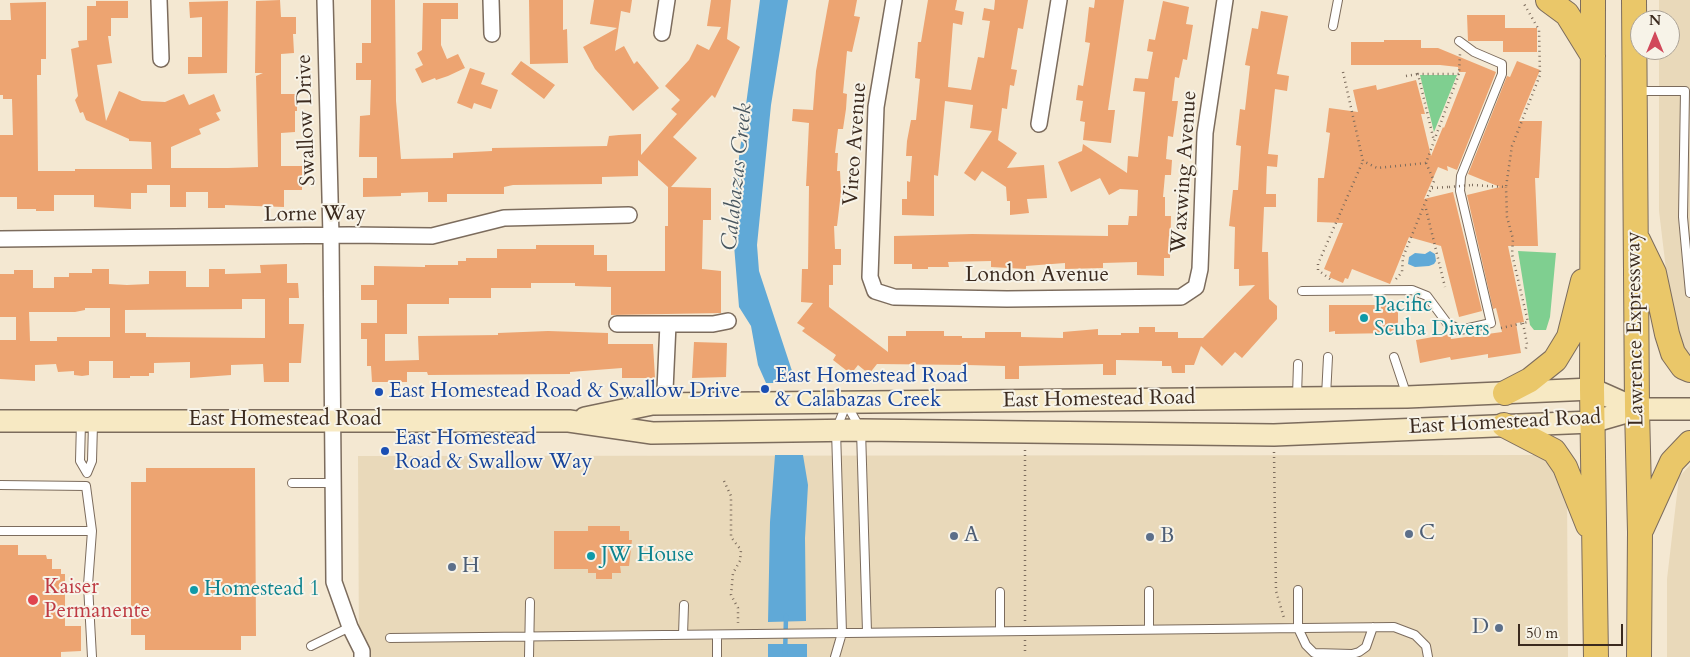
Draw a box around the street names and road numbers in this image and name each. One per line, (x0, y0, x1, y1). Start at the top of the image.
street label: Swallow Drive (292, 54, 322, 186)
street label: Vireo Avenue (839, 81, 873, 207)
street label: Waxwing Avenue (1167, 90, 1203, 254)
street label: Lorne Way (264, 202, 366, 228)
street label: Lawrence Expressway (1622, 231, 1650, 427)
street label: London Avenue (965, 263, 1109, 289)
street label: East Homestead Road (1002, 386, 1196, 414)
street label: East Homestead Road (1408, 405, 1602, 441)
street label: East Homestead Road (189, 407, 381, 433)

